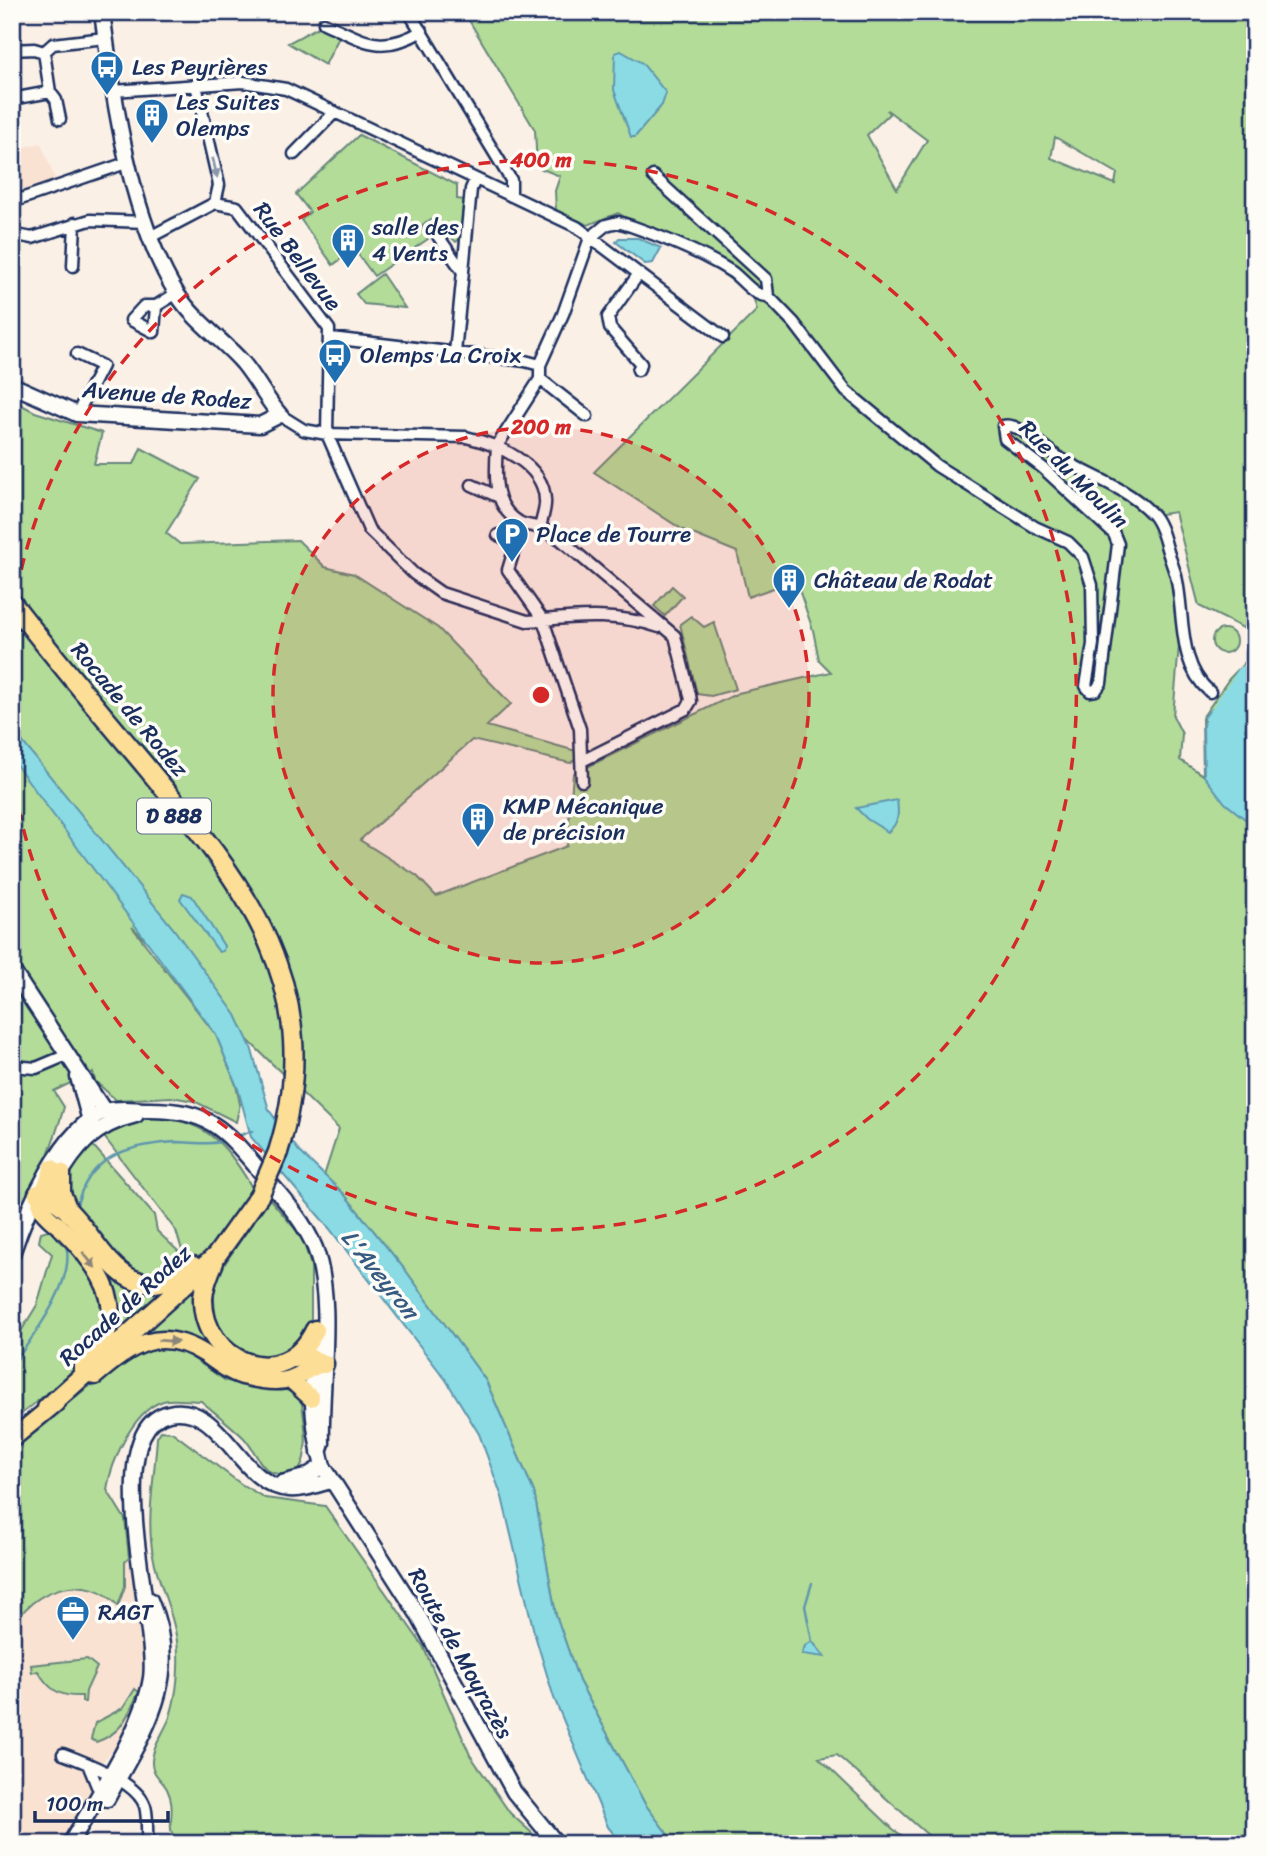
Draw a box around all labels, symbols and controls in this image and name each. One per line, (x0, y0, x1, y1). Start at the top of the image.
place label: Les Peyrières (132, 47, 268, 88)
bus stop icon: Les Peyrières (88, 48, 126, 97)
place label: Les Suites Olemps (176, 82, 280, 149)
building icon: Les Suites Olemps (133, 96, 171, 145)
text: 400 m (509, 141, 572, 179)
one-way arrow (209, 157, 220, 179)
street label: Rue Bellevue (242, 192, 353, 320)
place label: salle des 4 Vents (371, 207, 459, 274)
building icon: salle des 4 Vents (329, 221, 367, 270)
place label: Olemps La Croix (360, 335, 521, 376)
bus stop icon: Olemps La Croix (316, 336, 354, 385)
street label: Avenue de Rodez (80, 369, 254, 422)
text: 200 m (510, 408, 572, 446)
street label: Rue du Moulin (1009, 409, 1139, 540)
place label: Place de Tourre (536, 514, 691, 555)
parking icon: Place de Tourre (493, 515, 531, 564)
place label: Château de Rodat (814, 560, 993, 601)
building icon: Château de Rodat (770, 561, 808, 610)
street label: Rocade de Rodez (60, 632, 200, 787)
centre of rings (529, 683, 553, 707)
place label: KMP Mécanique de précision (503, 786, 664, 853)
road number: D 888 (137, 798, 211, 834)
building icon: KMP Mécanique de précision (459, 800, 497, 849)
water label: L'Aveyron (330, 1219, 432, 1331)
street label: Rocade de Rodez (49, 1233, 202, 1377)
one-way arrow (82, 1250, 97, 1268)
one-way arrow (157, 1336, 179, 1347)
street label: Route de Moyrazès (396, 1560, 525, 1747)
place label: RAGT (98, 1592, 154, 1633)
office icon: RAGT (54, 1593, 92, 1642)
scale bar (35, 1779, 168, 1823)
text: 100 m (46, 1785, 103, 1823)

